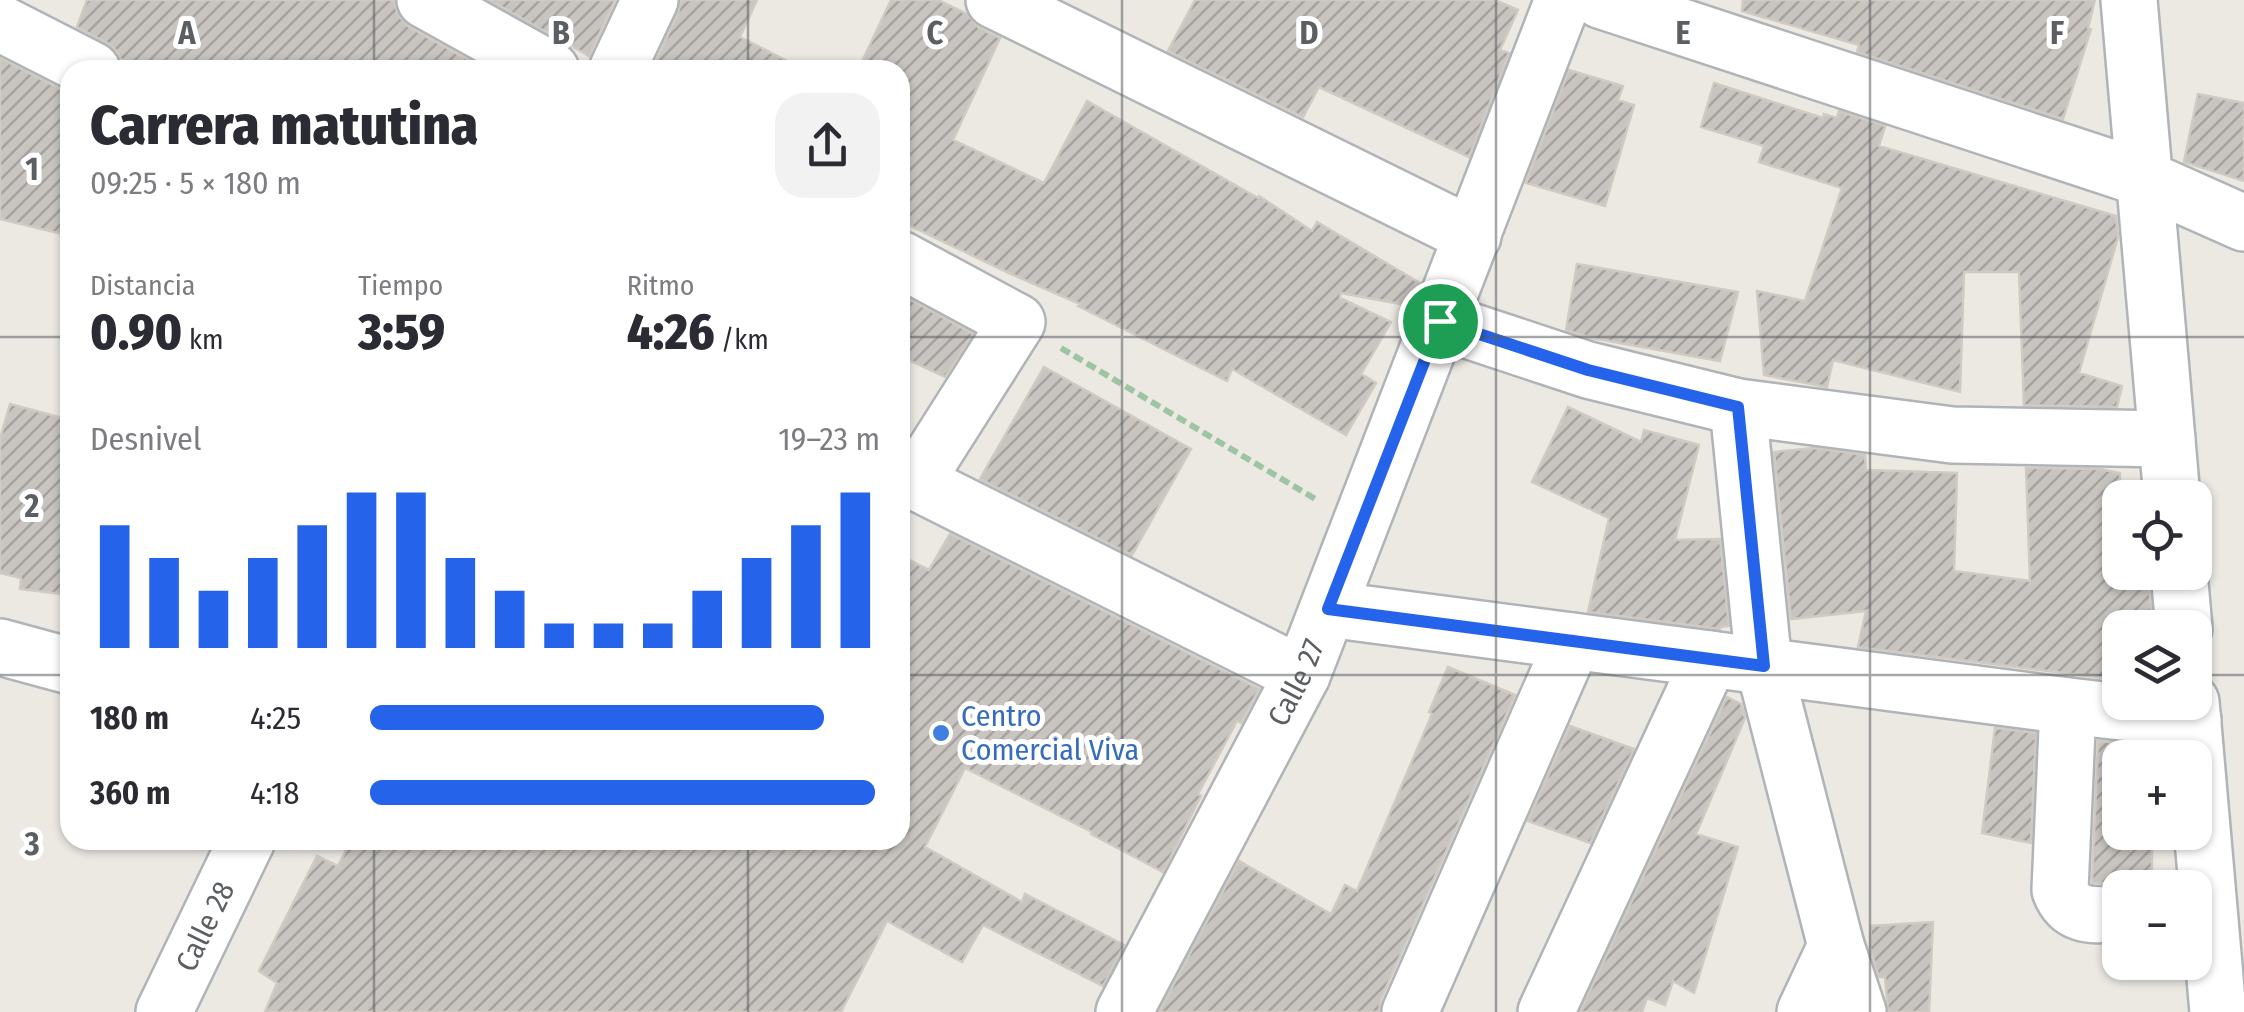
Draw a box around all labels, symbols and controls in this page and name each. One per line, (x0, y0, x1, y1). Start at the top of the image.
text: A (177, 14, 196, 52)
text: B (552, 14, 570, 52)
text: C (927, 14, 944, 52)
text: D (1299, 14, 1319, 52)
text: E (1675, 14, 1691, 52)
text: F (2050, 14, 2064, 52)
text: Carrera matutina (90, 93, 478, 159)
button: share (775, 93, 880, 198)
text: 1 (25, 150, 39, 188)
text: 09:25 · 5 × 180 m (90, 164, 301, 202)
text: Distancia (90, 269, 195, 302)
text: Tiempo (358, 269, 443, 302)
text: Ritmo (627, 269, 694, 302)
pin (1398, 279, 1483, 364)
icon: arrive (1413, 294, 1468, 349)
text: 0.90 (90, 302, 182, 362)
text: 3:59 (358, 302, 445, 362)
text: 4:26 (627, 302, 715, 362)
text: km (182, 323, 223, 356)
text: /km (715, 323, 769, 356)
text: Desnivel (90, 420, 201, 458)
text: 19–23 m (778, 420, 880, 458)
map controls (2102, 480, 2212, 980)
button: locate (2102, 480, 2212, 590)
text: 2 (24, 487, 40, 525)
button: layers (2102, 610, 2212, 720)
street label: Calle 27 (1260, 634, 1332, 732)
place label: Centro Comercial Viva (961, 698, 1139, 768)
text: 180 m (90, 699, 169, 737)
text: 4:25 (250, 699, 301, 737)
marker: Centro Comercial Viva (930, 722, 952, 744)
button: + (2102, 740, 2212, 850)
text: 360 m (90, 774, 170, 812)
text: 4:18 (250, 774, 299, 812)
text: 3 (23, 825, 40, 863)
button: − (2102, 870, 2212, 980)
street label: Calle 28 (168, 876, 242, 977)

